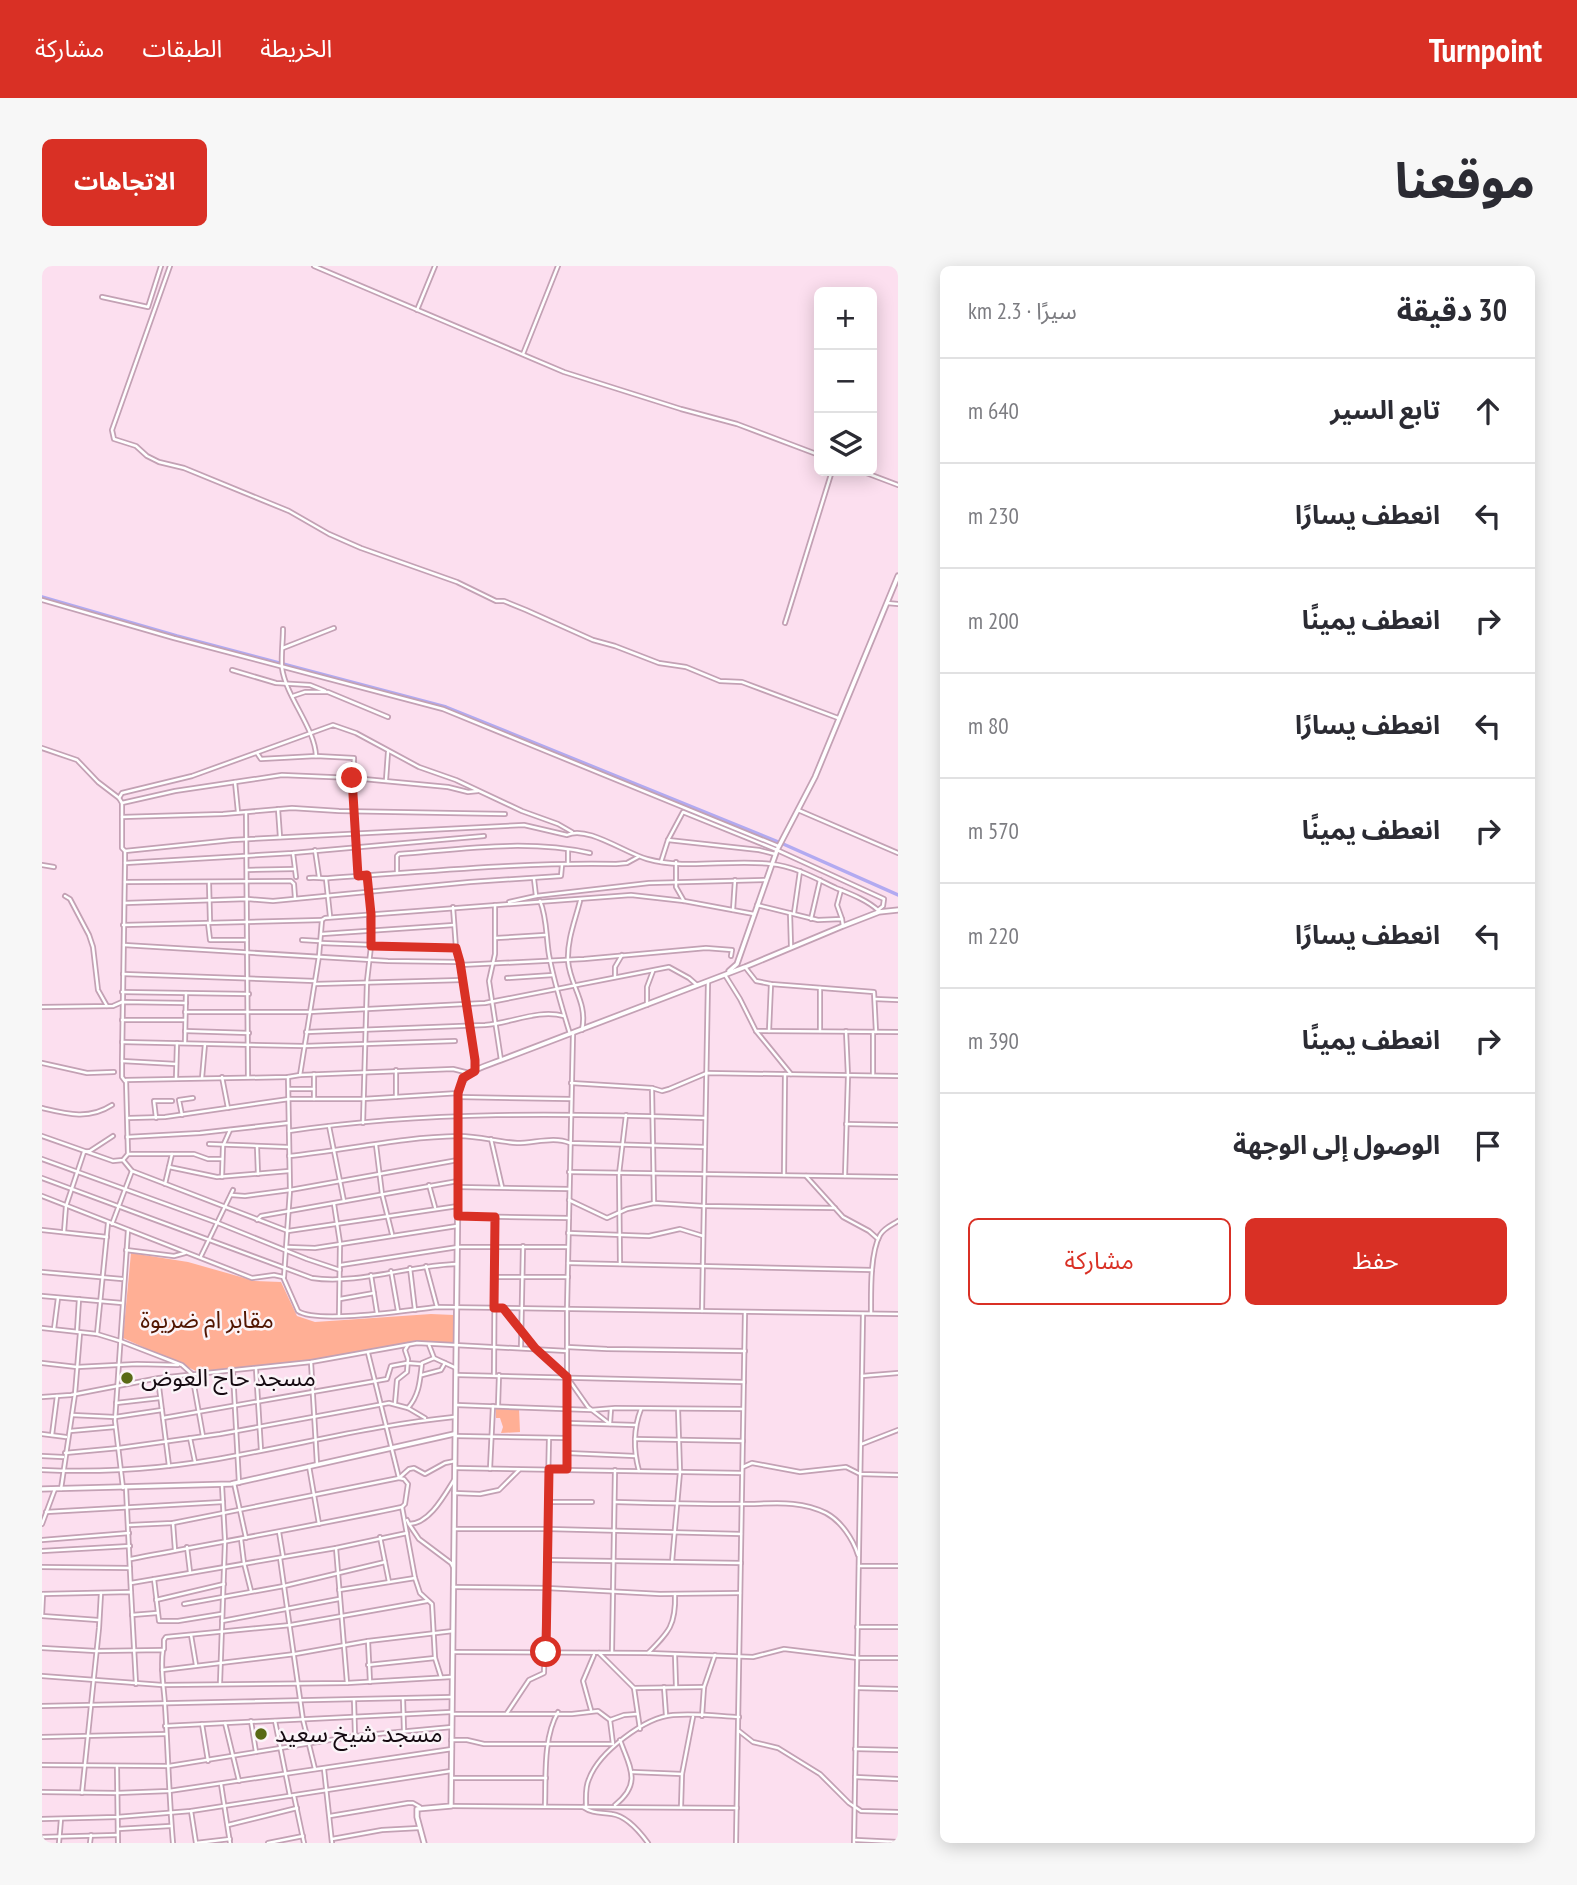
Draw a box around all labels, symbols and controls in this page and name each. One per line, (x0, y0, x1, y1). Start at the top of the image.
text: Turnpoint (1429, 28, 1542, 71)
text: مشاركة (35, 33, 104, 64)
text: الطبقات (142, 33, 222, 64)
text: الخريطة (260, 33, 332, 64)
button: الاتجاهات (42, 139, 207, 226)
text: موقعنا (1395, 148, 1535, 212)
map controls (814, 287, 877, 476)
button: + (814, 287, 877, 350)
text: 30 دقيقة (1397, 290, 1507, 329)
text: سيرًا · 2.3 km (968, 296, 1077, 325)
button: − (814, 350, 877, 413)
icon: ahead (1469, 392, 1507, 430)
text: تابع السير (1330, 393, 1440, 426)
text: 640 m (968, 396, 1019, 425)
button: layers (814, 413, 877, 476)
icon: left (1469, 497, 1507, 535)
text: انعطف يسارًا (1295, 498, 1440, 531)
text: 230 m (968, 501, 1019, 530)
icon: right (1469, 602, 1507, 640)
text: انعطف يمينًا (1302, 603, 1440, 636)
text: 200 m (968, 606, 1019, 635)
icon: left (1469, 707, 1507, 745)
text: انعطف يسارًا (1295, 708, 1440, 741)
text: 80 m (968, 711, 1009, 740)
route end (336, 762, 367, 793)
icon: right (1469, 812, 1507, 850)
text: انعطف يمينًا (1302, 813, 1440, 846)
text: 570 m (968, 816, 1019, 845)
icon: left (1469, 917, 1507, 955)
text: انعطف يسارًا (1295, 918, 1440, 951)
text: 220 m (968, 921, 1019, 950)
icon: right (1469, 1022, 1507, 1060)
text: انعطف يمينًا (1302, 1023, 1440, 1056)
text: 390 m (968, 1026, 1019, 1055)
icon: arrive (1469, 1127, 1507, 1165)
text: الوصول إلى الوجهة (1233, 1128, 1440, 1161)
button: مشاركة (968, 1218, 1231, 1305)
button: حفظ (1245, 1218, 1507, 1305)
park label: مقابر ام ضريوة (140, 1304, 274, 1338)
place label: مسجد حاج العوض (141, 1362, 316, 1395)
marker: مسجد حاج العوض (119, 1370, 135, 1386)
route start (530, 1636, 561, 1667)
place label: مسجد شيخ سعيد (275, 1718, 443, 1751)
marker: مسجد شيخ سعيد (253, 1726, 269, 1742)

